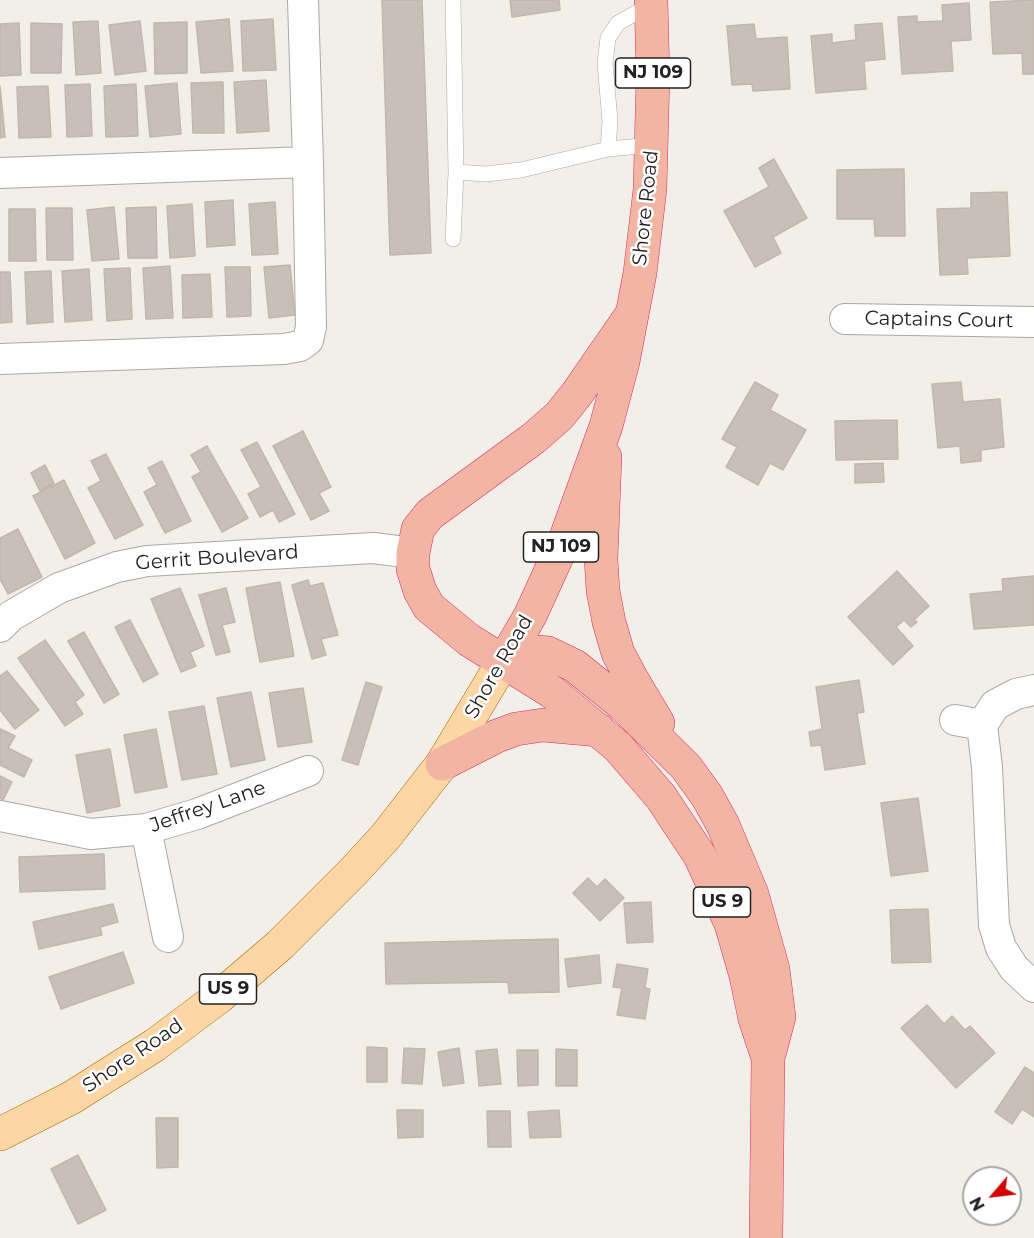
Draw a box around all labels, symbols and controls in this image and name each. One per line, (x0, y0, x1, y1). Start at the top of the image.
road number: NJ 109 (616, 58, 690, 88)
street label: Shore Road (628, 149, 664, 267)
street label: Captains Court (864, 307, 1014, 333)
road number: NJ 109 (524, 532, 598, 562)
street label: Gerrit Boulevard (134, 540, 300, 576)
street label: Shore Road (460, 611, 538, 723)
street label: Jeffrey Lane (147, 776, 269, 838)
road number: US 9 (694, 887, 750, 917)
road number: US 9 (200, 974, 256, 1004)
street label: Shore Road (78, 1014, 188, 1098)
north arrow (962, 1166, 1022, 1226)
text: N (966, 1194, 989, 1214)

